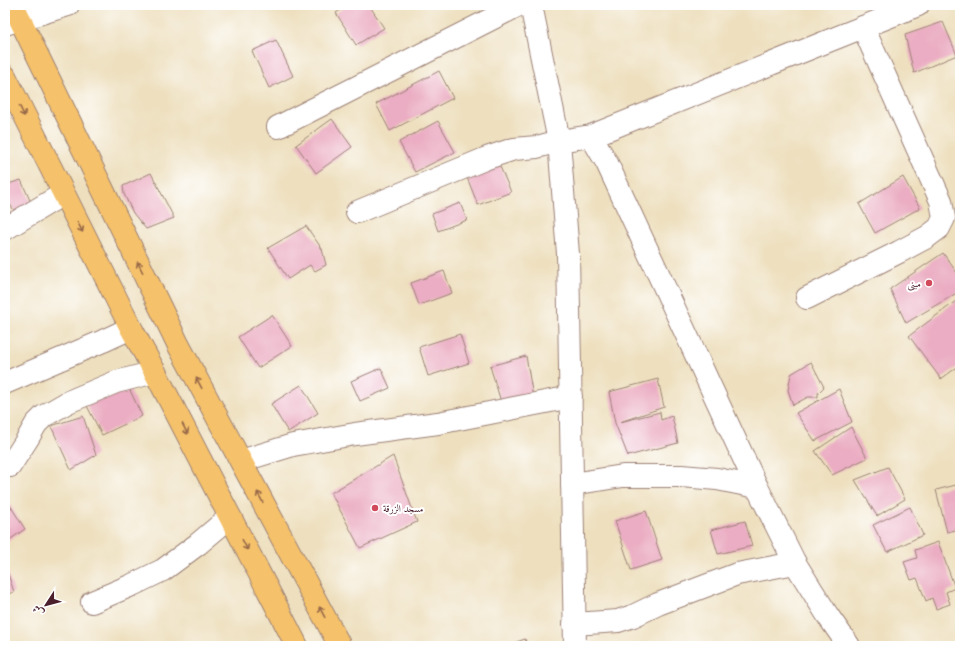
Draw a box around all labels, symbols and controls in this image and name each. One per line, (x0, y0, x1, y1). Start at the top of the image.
one-way arrow (19, 104, 26, 116)
one-way arrow (77, 221, 84, 233)
one-way arrow (136, 261, 143, 273)
place label: مبنى (907, 277, 921, 291)
marker: مبنى (924, 278, 934, 288)
one-way arrow (195, 377, 202, 389)
one-way arrow (182, 423, 189, 435)
one-way arrow (256, 491, 264, 503)
place label: مسجد الزرقة (383, 502, 423, 515)
marker: مسجد الزرقة (370, 503, 380, 513)
one-way arrow (242, 539, 249, 551)
north arrow (26, 585, 66, 625)
text: ش (29, 602, 47, 619)
one-way arrow (318, 606, 325, 618)

